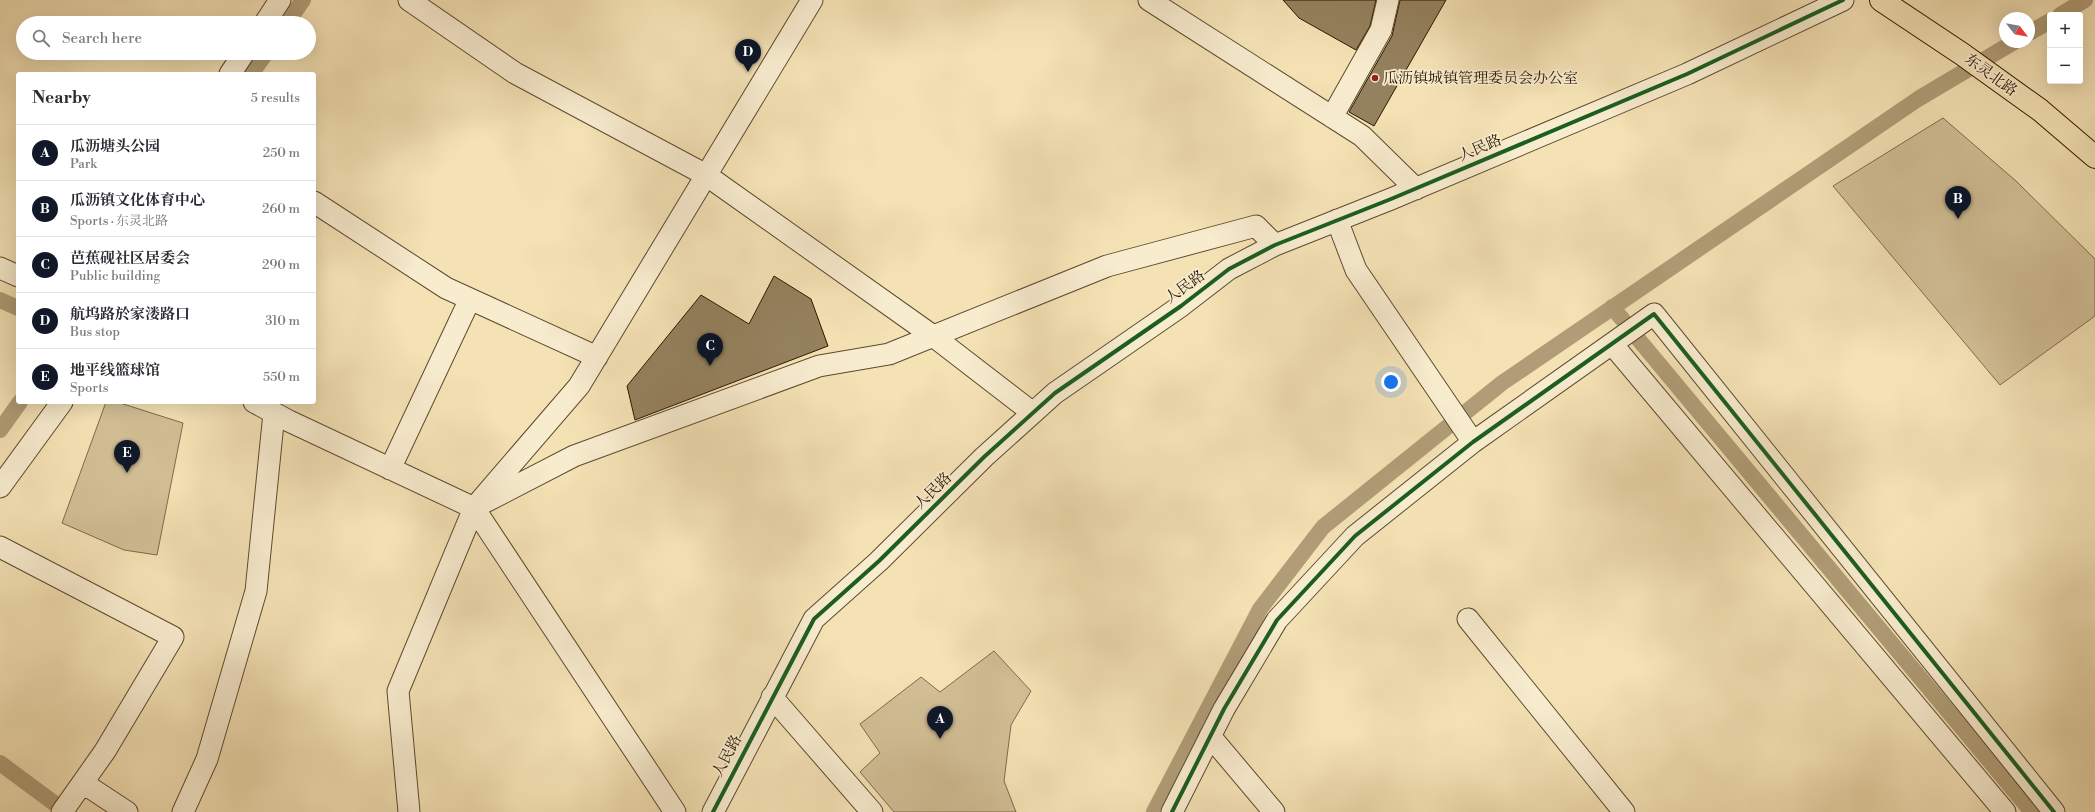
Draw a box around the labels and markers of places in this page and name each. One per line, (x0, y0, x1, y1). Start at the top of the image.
pin: D (735, 39, 761, 72)
place label: 瓜沥镇城镇管理委员会办公室 (1383, 69, 1578, 88)
marker: 瓜沥镇城镇管理委员会办公室 (1370, 73, 1380, 83)
pin: B (1945, 186, 1971, 219)
pin: C (697, 333, 723, 366)
pin: E (114, 440, 140, 473)
pin: A (927, 706, 953, 739)

